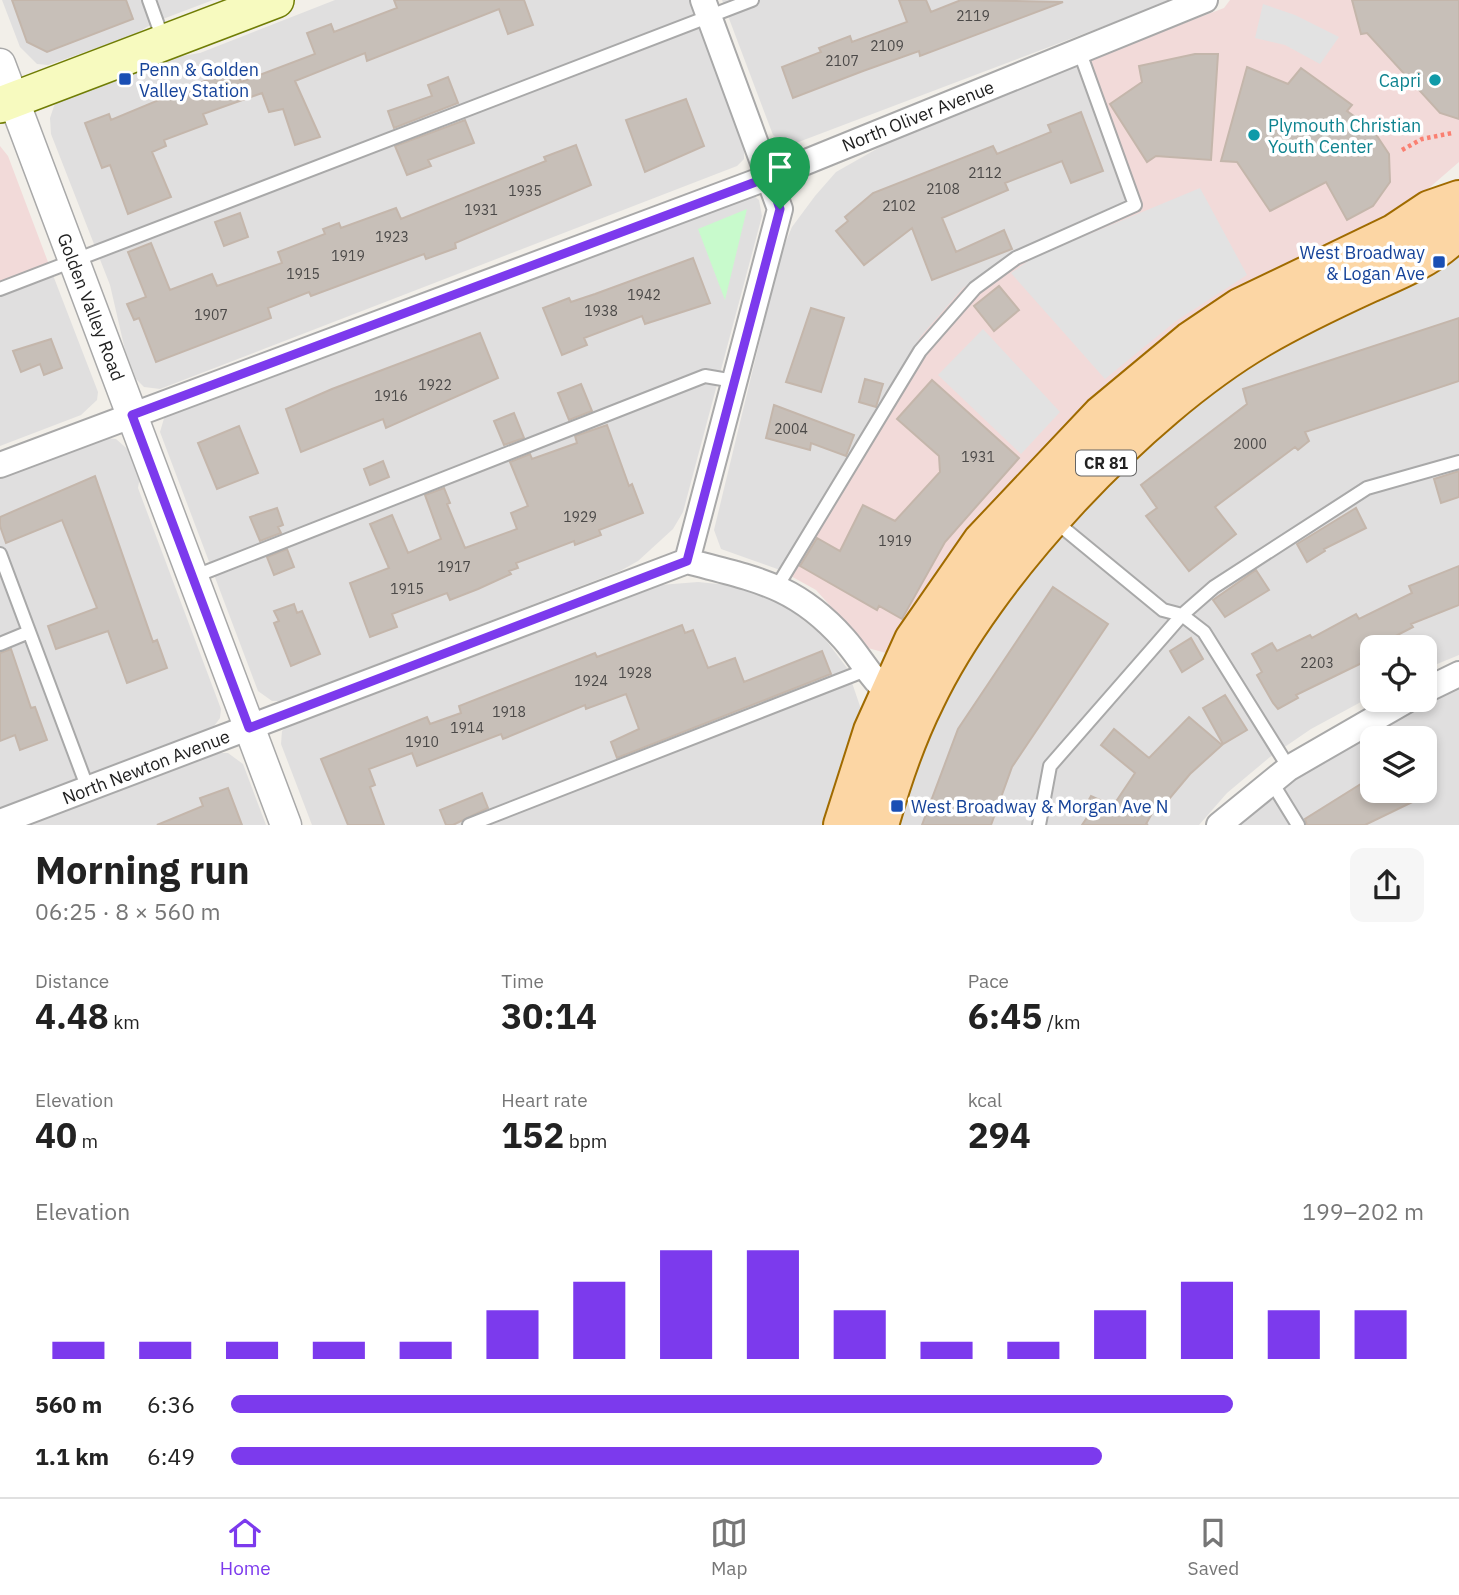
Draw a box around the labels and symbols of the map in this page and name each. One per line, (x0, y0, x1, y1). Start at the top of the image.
house number: 2119 (956, 7, 990, 25)
house number: 2109 (870, 37, 904, 55)
house number: 2107 (825, 52, 859, 70)
place label: Penn & Golden Valley Station (139, 58, 259, 102)
place label: Capri (1379, 69, 1421, 92)
marker: Penn & Golden Valley Station (117, 71, 133, 87)
marker: Capri (1427, 72, 1443, 88)
street label: North Oliver Avenue (839, 75, 997, 157)
place label: Plymouth Christian Youth Center (1268, 114, 1421, 158)
marker: Plymouth Christian Youth Center (1246, 127, 1262, 143)
pin (750, 137, 810, 209)
house number: 2112 (968, 164, 1002, 182)
house number: 2108 (926, 180, 960, 198)
house number: 1935 (508, 182, 542, 200)
house number: 2102 (882, 197, 916, 215)
house number: 1931 (464, 201, 498, 219)
house number: 1923 (375, 228, 409, 246)
street label: Golden Valley Road (52, 230, 130, 384)
place label: West Broadway & Logan Ave (1300, 241, 1425, 285)
house number: 1919 (331, 247, 365, 265)
marker: West Broadway & Logan Ave (1431, 254, 1447, 270)
house number: 1915 (286, 265, 320, 283)
house number: 1942 (627, 286, 661, 304)
house number: 1938 (584, 302, 618, 320)
house number: 1907 (194, 306, 228, 324)
house number: 1922 (418, 376, 452, 394)
house number: 1916 (374, 387, 408, 405)
house number: 2004 (774, 420, 808, 438)
house number: 2000 (1233, 435, 1267, 453)
house number: 1931 (961, 448, 995, 466)
road number: CR 81 (1076, 450, 1136, 476)
house number: 1929 (563, 508, 597, 526)
house number: 1919 (878, 532, 912, 550)
house number: 1917 (437, 558, 471, 576)
house number: 1915 (390, 580, 424, 598)
house number: 2203 (1300, 654, 1334, 672)
house number: 1928 (618, 664, 652, 682)
house number: 1924 (574, 672, 608, 690)
house number: 1918 (492, 703, 526, 721)
house number: 1914 (450, 719, 484, 737)
street label: North Newton Avenue (59, 724, 233, 810)
house number: 1910 (405, 733, 439, 751)
place label: West Broadway & Morgan Ave N (911, 795, 1169, 818)
marker: West Broadway & Morgan Ave N (889, 798, 905, 814)

